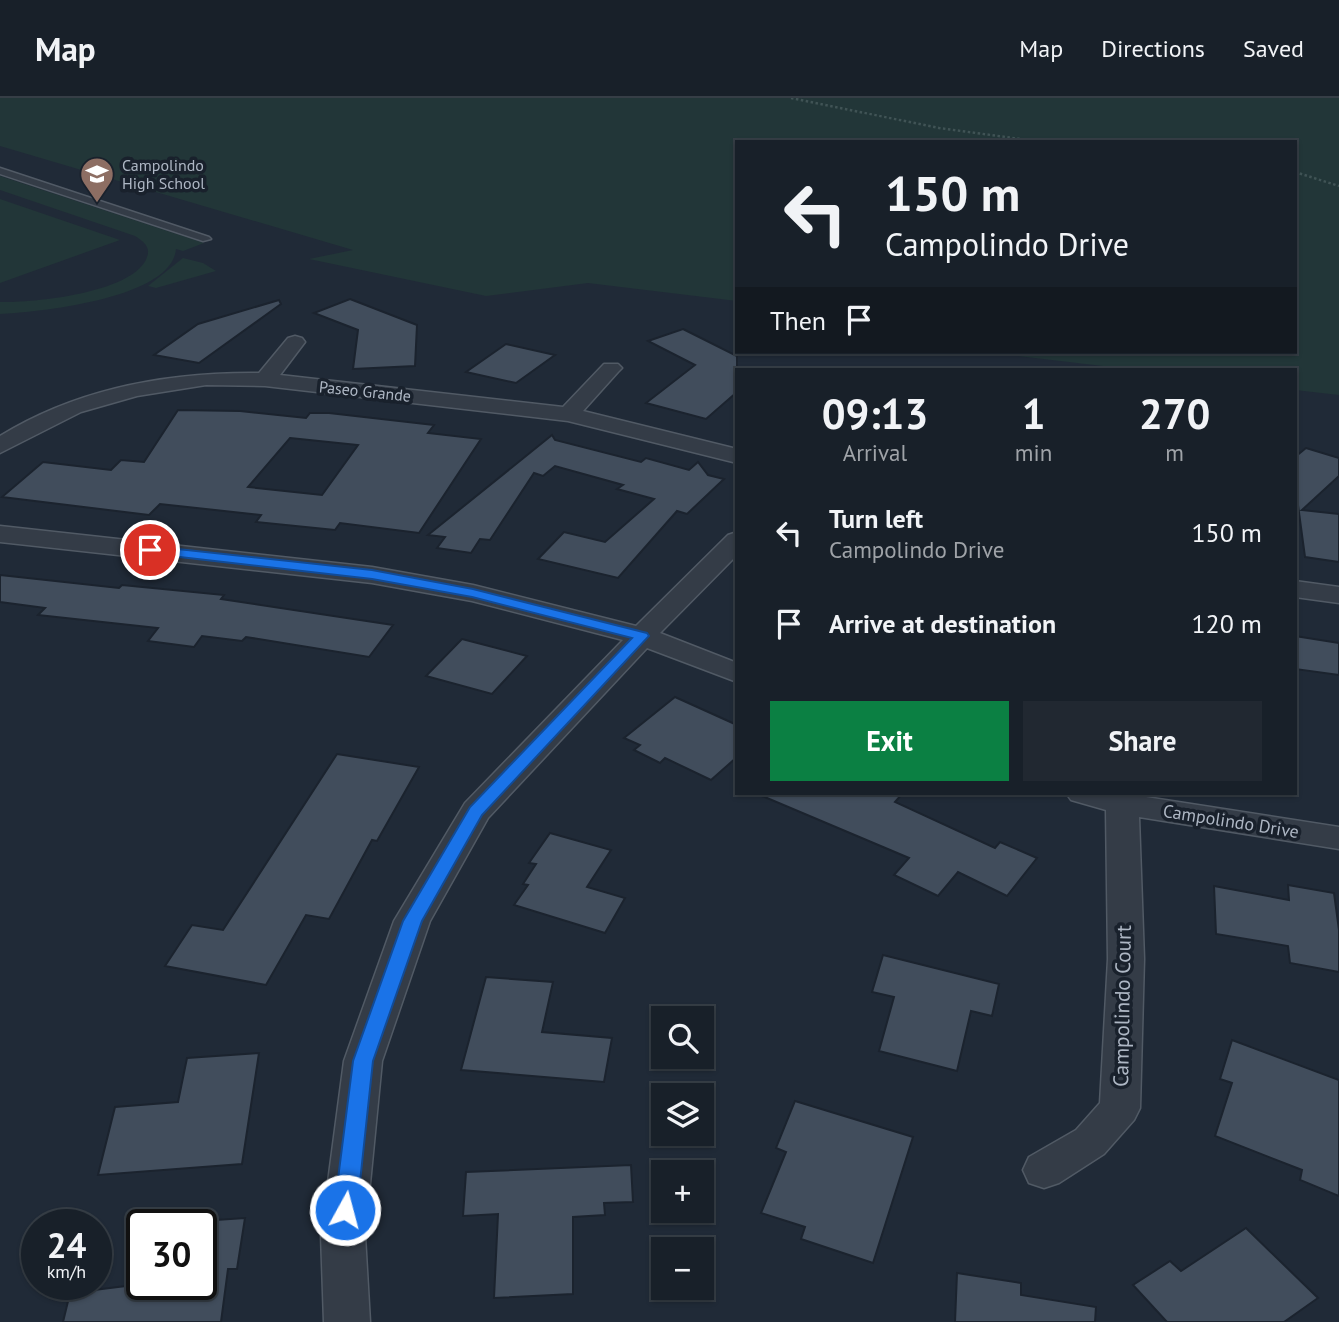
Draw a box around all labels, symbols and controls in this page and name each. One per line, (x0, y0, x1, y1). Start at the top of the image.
text: Map (35, 27, 96, 70)
text: Map (1019, 33, 1063, 64)
text: Directions (1101, 33, 1205, 64)
text: Saved (1243, 33, 1304, 64)
school or university icon: Campolindo High School (78, 155, 116, 204)
place label: Campolindo High School (122, 155, 205, 193)
text: 150 m (885, 161, 1020, 225)
icon: left (770, 168, 861, 259)
text: Campolindo Drive (885, 223, 1129, 265)
icon: arrive (840, 301, 878, 339)
text: Then (770, 304, 826, 337)
street label: Paseo Grande (318, 376, 412, 406)
text: 09:13 (822, 386, 928, 441)
text: 1 (1022, 386, 1045, 441)
text: 270 (1139, 386, 1210, 441)
text: Arrival (843, 438, 907, 467)
text: min (1015, 438, 1052, 467)
text: m (1165, 438, 1184, 467)
text: Turn left (829, 502, 923, 535)
icon: left (770, 514, 808, 552)
text: 150 m (1191, 516, 1262, 549)
pin (120, 520, 180, 580)
icon: arrive (131, 531, 169, 569)
text: Campolindo Drive (829, 535, 1004, 564)
icon: arrive (770, 605, 808, 643)
text: Arrive at destination (829, 607, 1056, 640)
text: 120 m (1191, 607, 1262, 640)
button: Exit (770, 701, 1009, 781)
button: Share (1023, 701, 1262, 781)
street label: Campolindo Drive (1161, 799, 1301, 843)
street label: Campolindo Court (1107, 925, 1137, 1087)
map controls (651, 1006, 714, 1300)
button: search (651, 1006, 714, 1069)
button: layers (651, 1083, 714, 1146)
button: + (651, 1160, 714, 1223)
position arrow (308, 1173, 382, 1247)
speed limit sign: 30 (126, 1209, 217, 1300)
text: 24 (47, 1222, 86, 1268)
button: − (651, 1237, 714, 1300)
text: km/h (47, 1260, 86, 1283)

